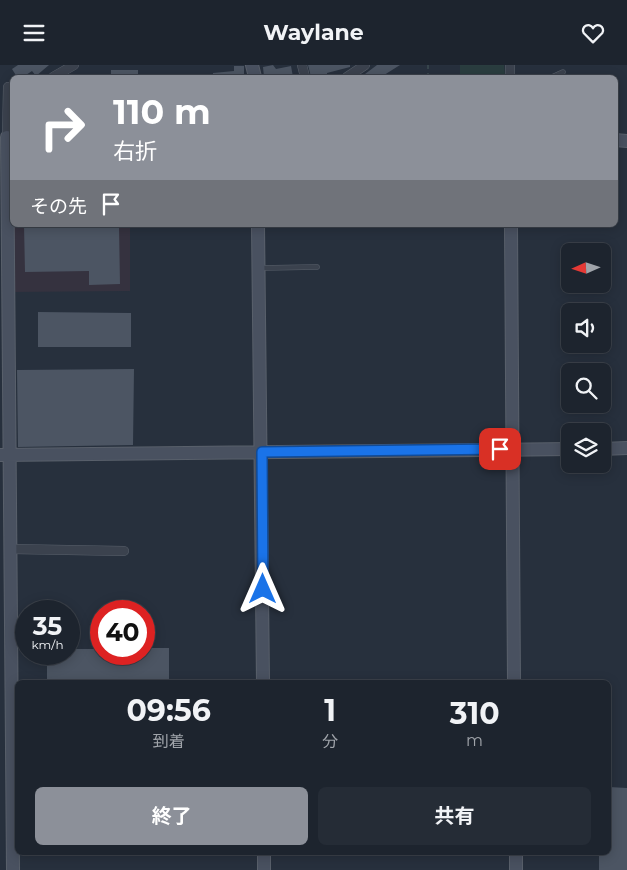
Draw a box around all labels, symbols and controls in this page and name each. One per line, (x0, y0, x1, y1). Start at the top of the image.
icon: menu (20, 19, 48, 47)
text: Waylane (263, 19, 364, 46)
icon: heart (579, 19, 607, 47)
text: 110 m (113, 90, 211, 133)
icon: right (30, 95, 95, 160)
text: 右折 (113, 138, 157, 165)
icon: arrive (97, 190, 125, 218)
text: その先 (30, 195, 87, 218)
north arrow (561, 243, 611, 293)
map controls (561, 243, 611, 473)
button: sound (561, 303, 611, 353)
button: search (561, 363, 611, 413)
button: layers (561, 423, 611, 473)
pin (479, 428, 521, 470)
icon: arrive (486, 435, 514, 463)
position arrow (236, 562, 288, 614)
speed limit sign: 40 (90, 600, 155, 665)
text: 35 (33, 611, 62, 641)
text: km/h (31, 637, 64, 652)
text: 09:56 (126, 692, 211, 729)
text: 1 (324, 692, 336, 729)
text: 310 (450, 695, 500, 732)
text: m (466, 731, 483, 750)
text: 到着 (153, 732, 185, 751)
text: 分 (322, 732, 338, 751)
button: 終了 (35, 787, 308, 845)
button: 共有 (318, 787, 591, 845)

